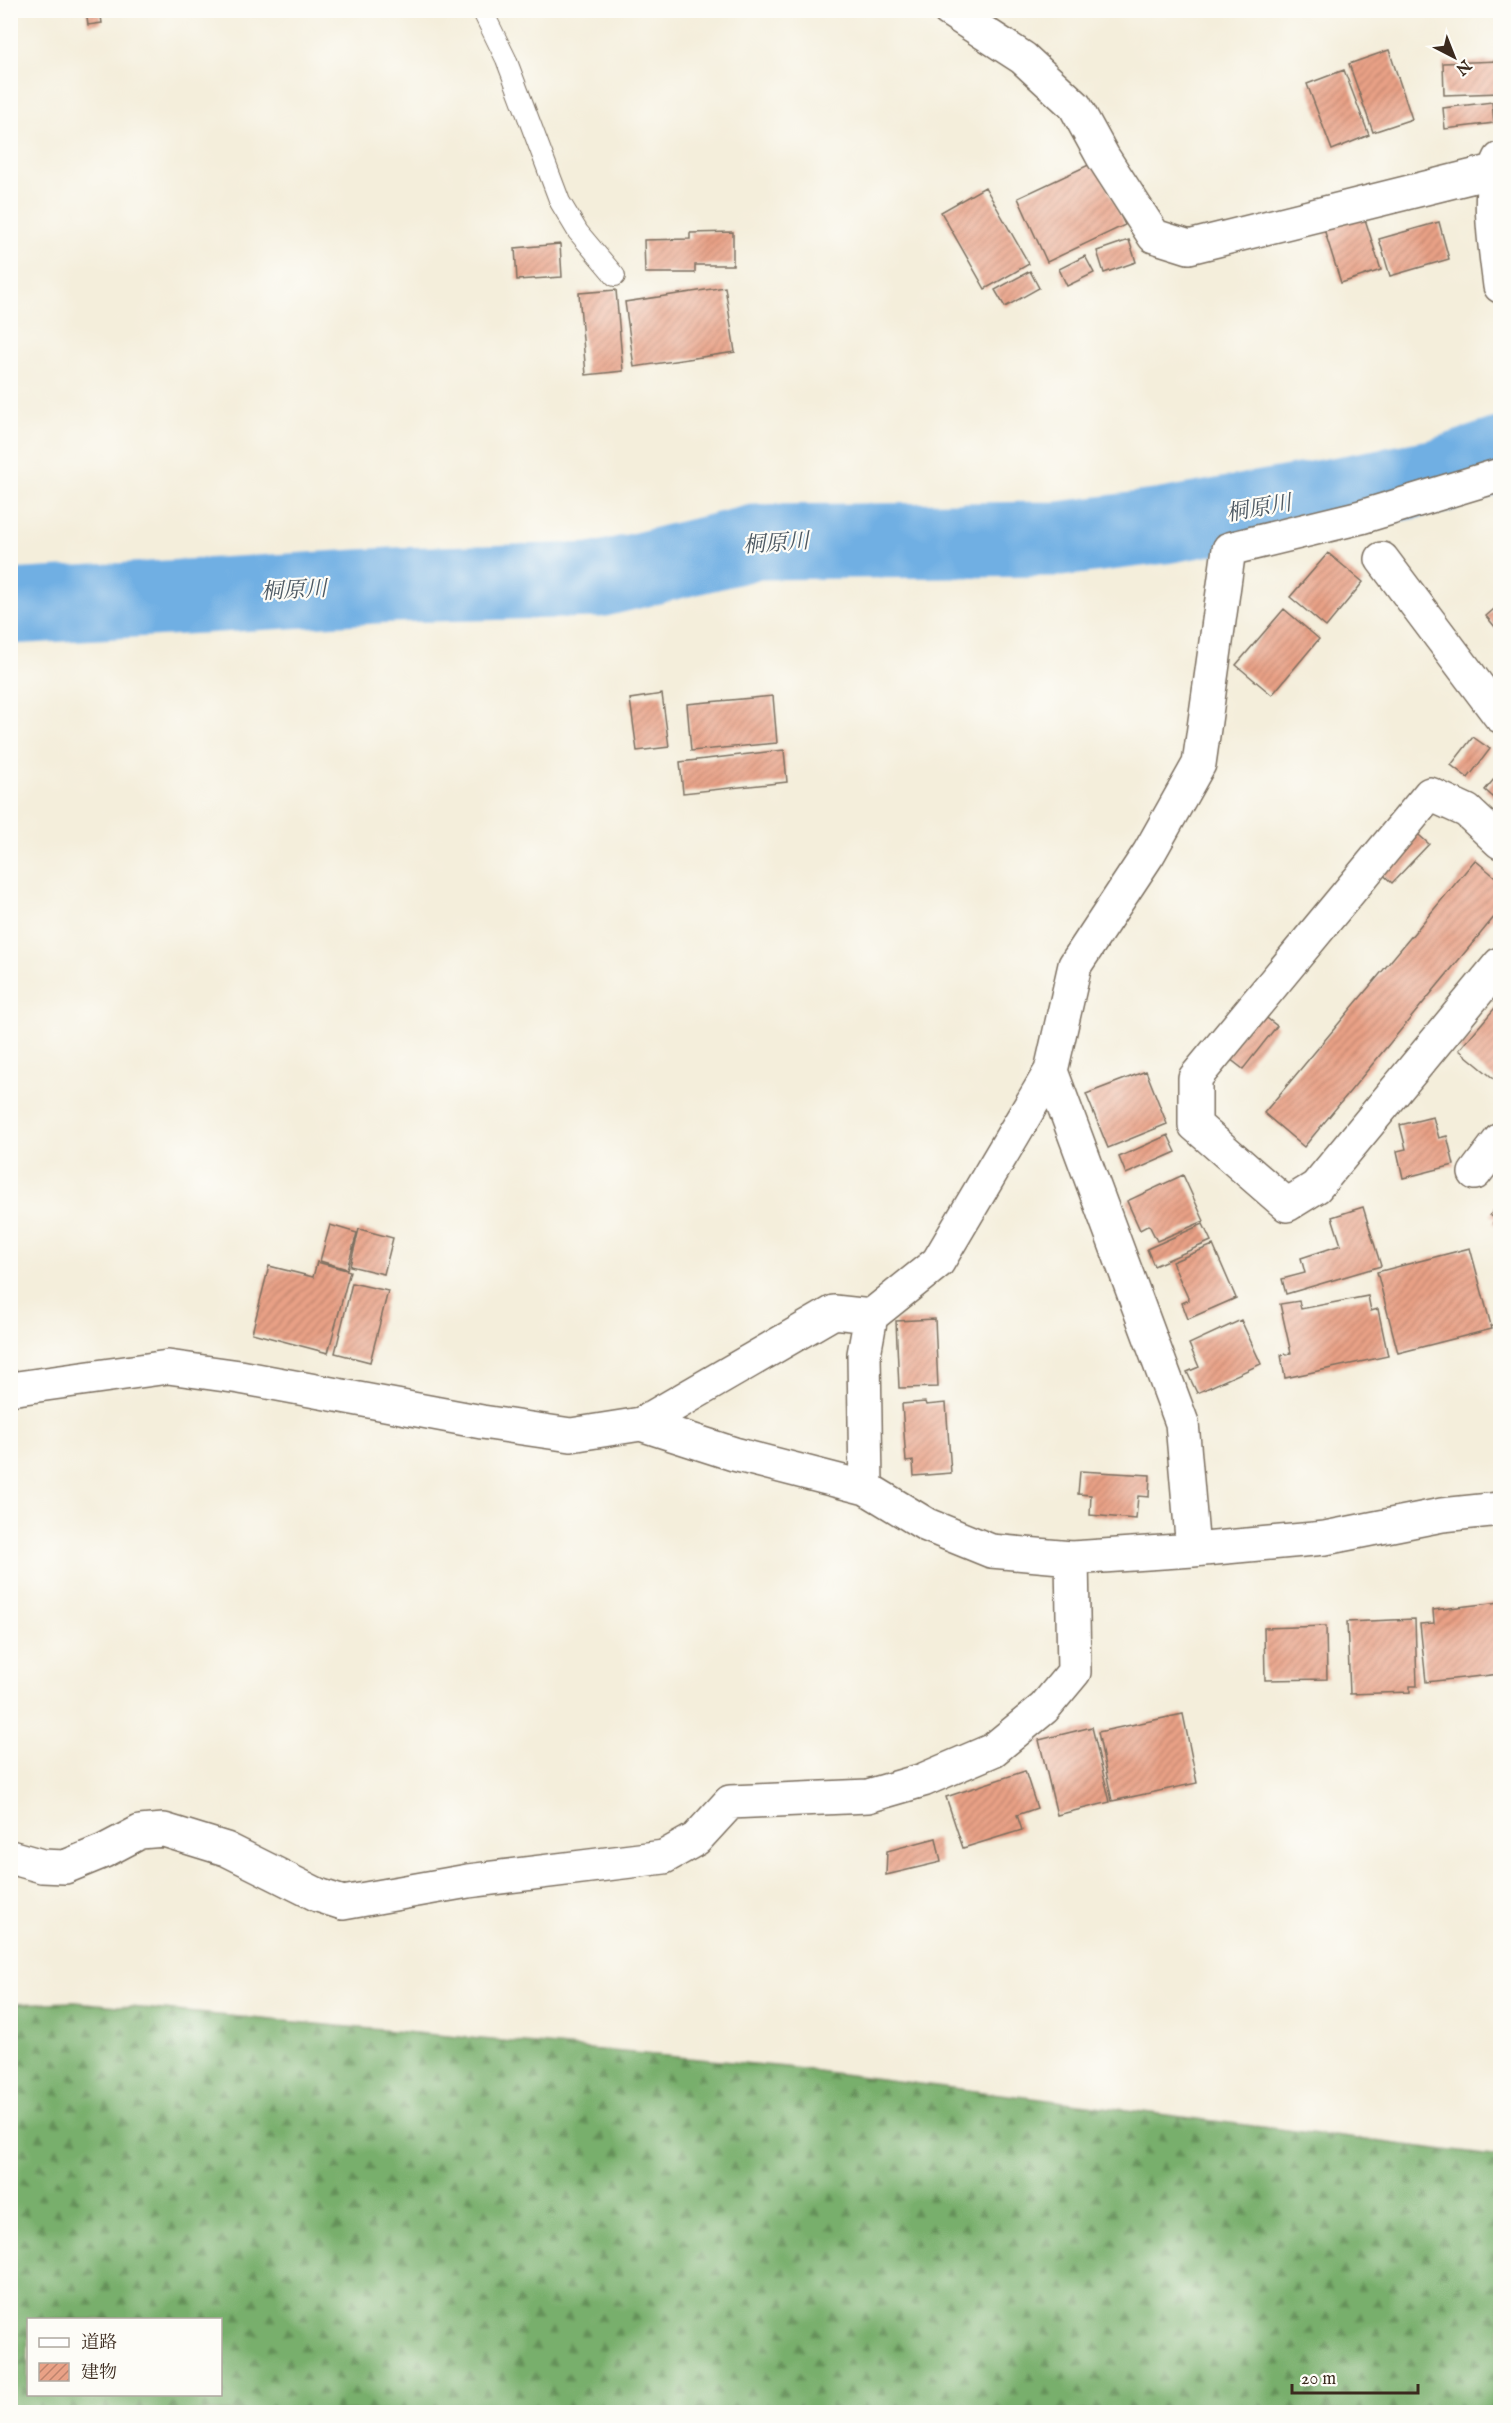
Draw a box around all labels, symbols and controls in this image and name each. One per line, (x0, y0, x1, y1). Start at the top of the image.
north arrow (1424, 27, 1484, 87)
text: N (1451, 54, 1475, 79)
water label: 桐原川 (1224, 489, 1296, 529)
water label: 桐原川 (742, 528, 812, 560)
water label: 桐原川 (260, 575, 330, 607)
legend (27, 2318, 222, 2396)
text: 道路 (81, 2332, 117, 2355)
scale bar (1292, 2357, 1418, 2395)
text: 建物 (81, 2362, 117, 2385)
text: 20 m (1301, 2368, 1336, 2391)

